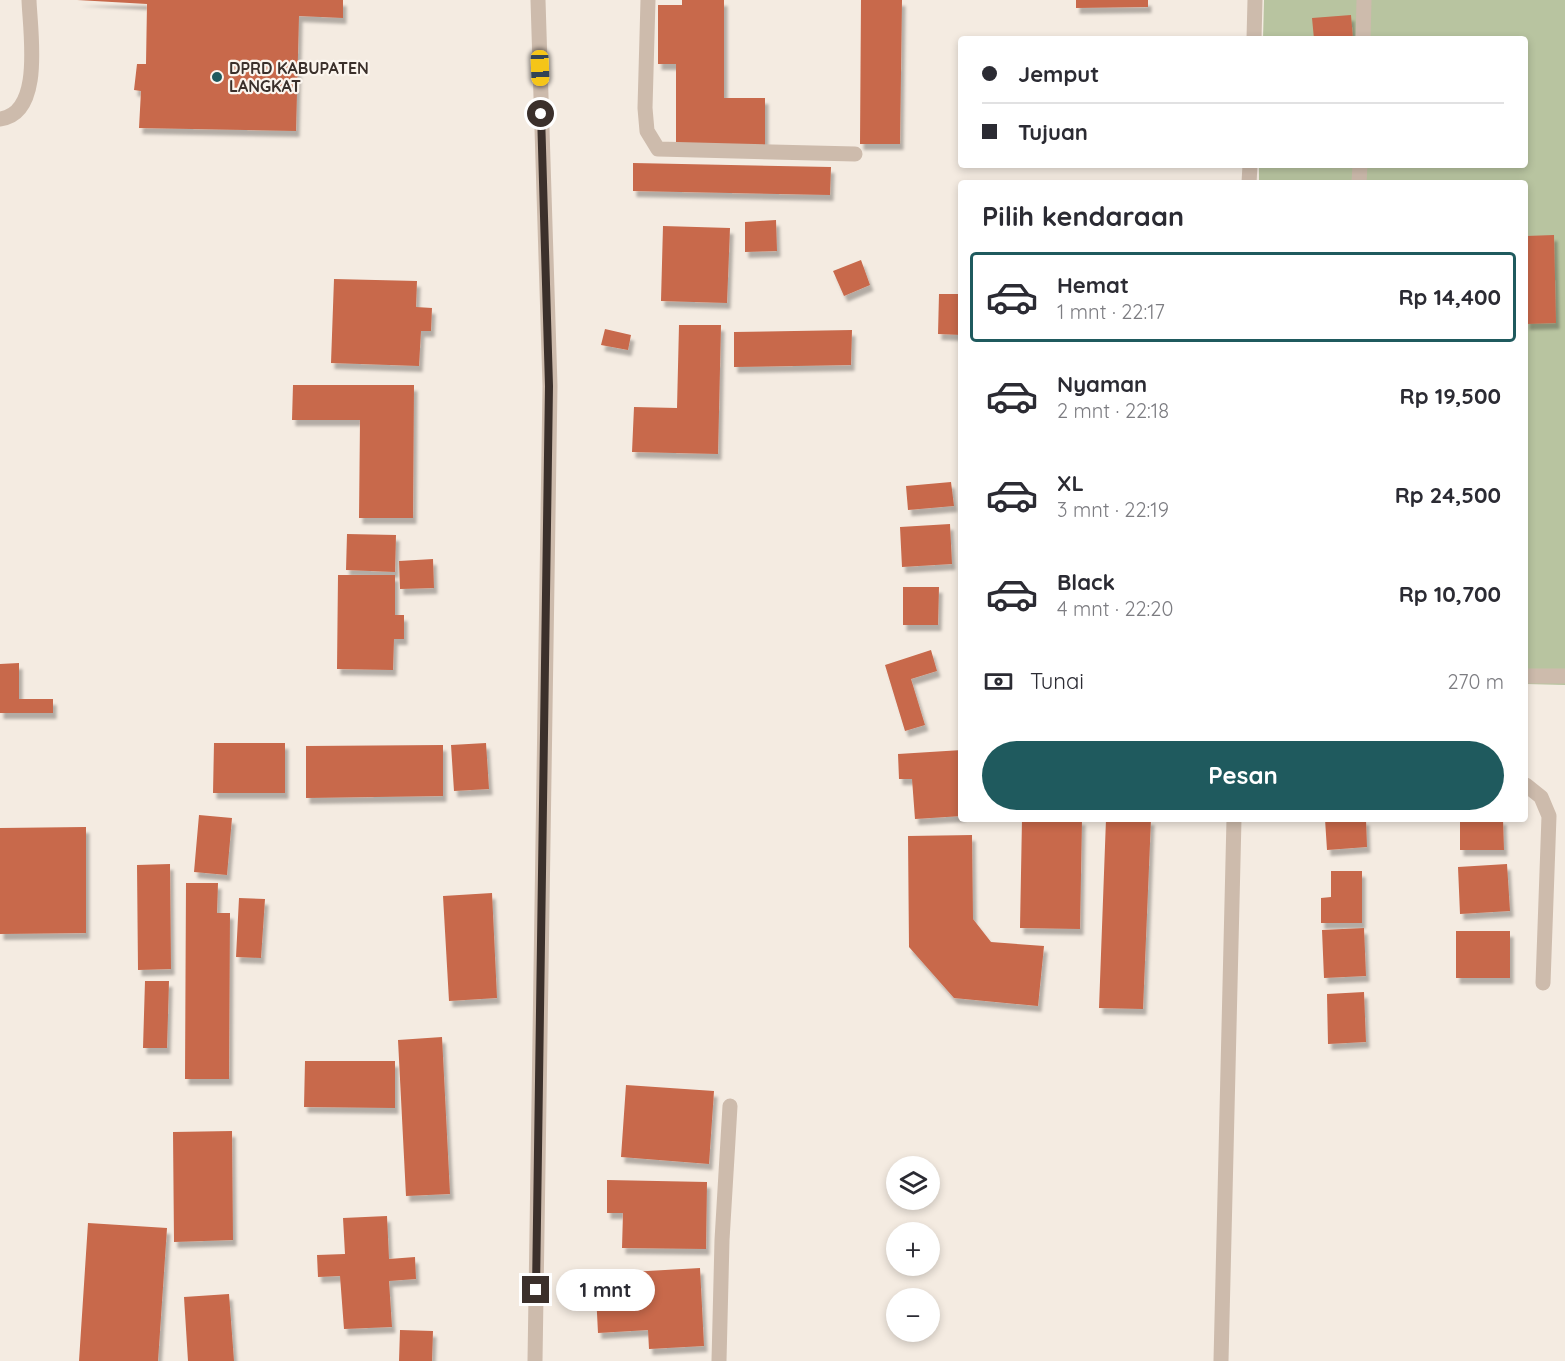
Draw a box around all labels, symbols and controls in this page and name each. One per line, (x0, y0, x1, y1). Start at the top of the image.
car (530, 50, 550, 86)
place label: DPRD KABUPATEN LANGKAT (229, 58, 369, 96)
text: Jemput (1018, 60, 1099, 88)
marker: DPRD KABUPATEN LANGKAT (210, 70, 224, 84)
route start (527, 100, 554, 127)
text: Tujuan (1018, 118, 1088, 146)
text: Pilih kendaraan (982, 199, 1184, 233)
icon: car (985, 270, 1039, 324)
text: Hemat (1057, 271, 1129, 299)
text: Rp 14,400 (1398, 283, 1501, 311)
text: 1 mnt · 22:17 (1057, 299, 1165, 324)
icon: car (985, 369, 1039, 423)
text: Nyaman (1057, 370, 1147, 398)
text: Rp 19,500 (1400, 382, 1501, 410)
text: 2 mnt · 22:18 (1057, 398, 1169, 423)
icon: car (985, 468, 1039, 522)
text: XL (1057, 469, 1084, 497)
text: Rp 24,500 (1395, 481, 1501, 509)
text: 3 mnt · 22:19 (1057, 497, 1169, 522)
icon: car (985, 567, 1039, 621)
text: Black (1057, 568, 1115, 596)
text: Rp 10,700 (1399, 580, 1501, 608)
text: 4 mnt · 22:20 (1057, 596, 1173, 621)
icon: cash (982, 665, 1015, 698)
text: Tunai (1030, 667, 1084, 695)
text: 270 m (1447, 669, 1504, 694)
button: Pesan (982, 741, 1504, 810)
map controls (886, 1156, 940, 1342)
button: layers (886, 1156, 940, 1210)
button: + (886, 1222, 940, 1276)
callout: 1 mnt (557, 1269, 656, 1311)
route end (522, 1276, 549, 1303)
text: 1 mnt (580, 1277, 631, 1302)
button: − (886, 1288, 940, 1342)

